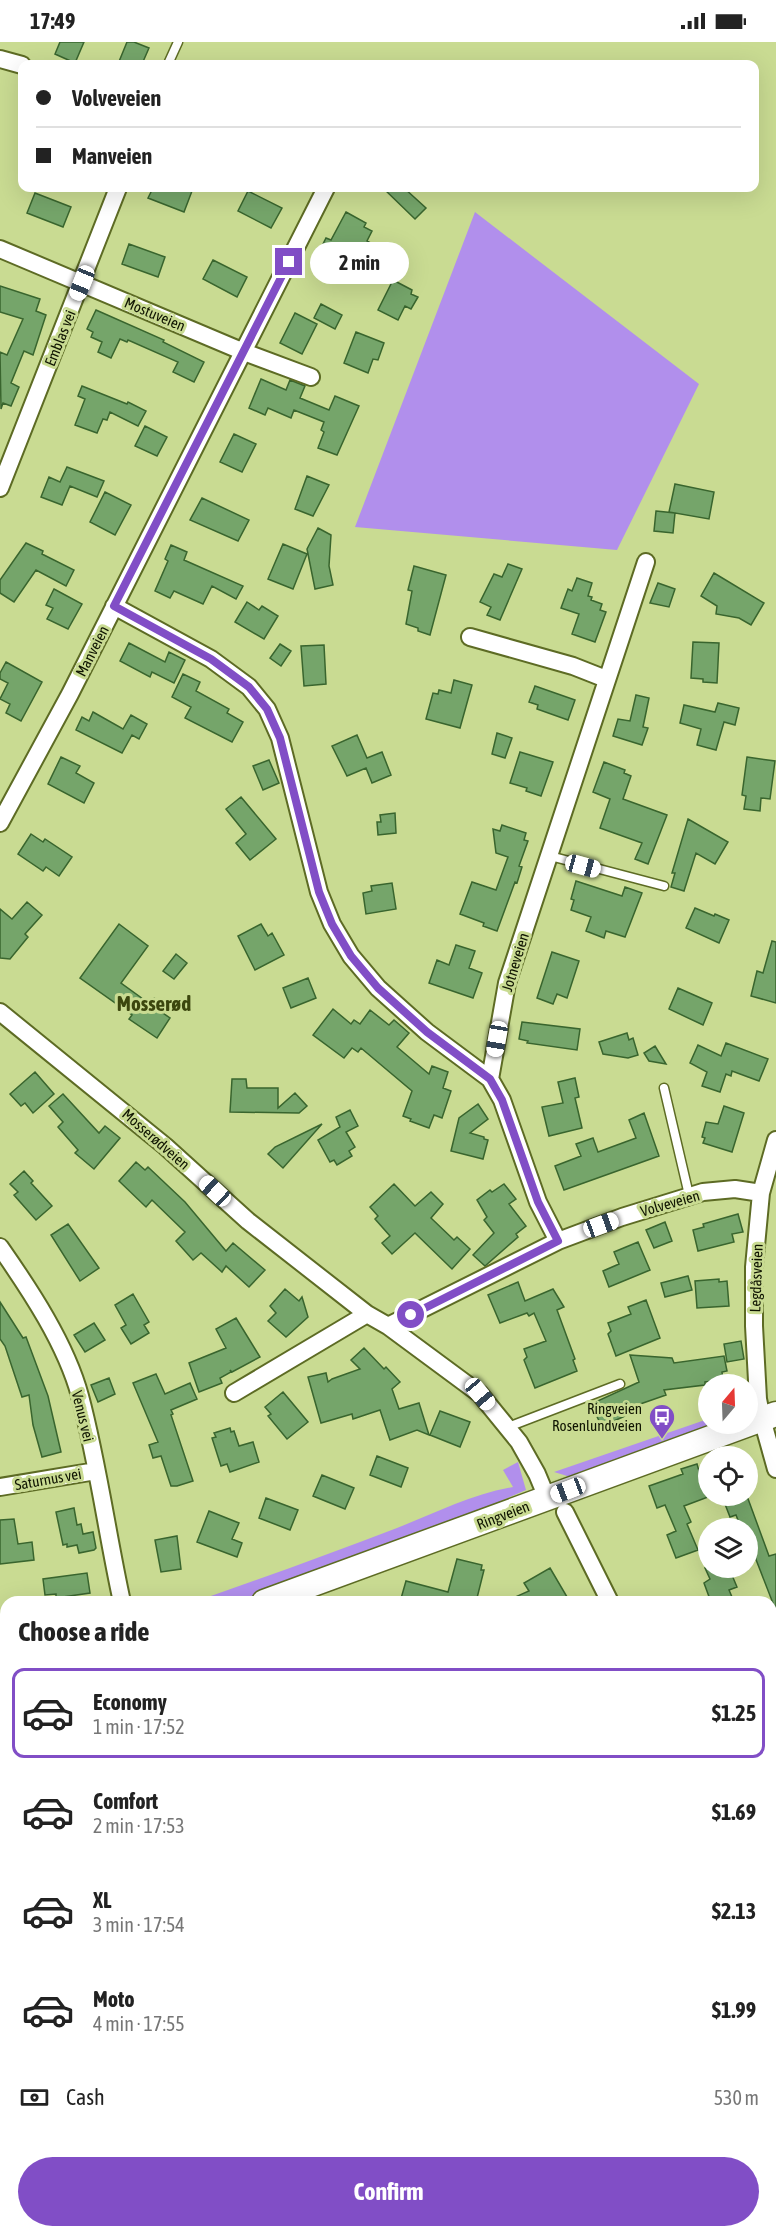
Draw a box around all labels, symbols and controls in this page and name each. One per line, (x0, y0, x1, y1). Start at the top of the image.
text: 17:49 (30, 8, 75, 34)
text: Volveveien (72, 85, 161, 111)
text: Manveien (72, 143, 152, 169)
callout: 2 min (310, 241, 409, 283)
route end (275, 248, 302, 275)
text: 2 min (339, 251, 380, 274)
car (67, 263, 97, 303)
street label: Mostuveien (122, 294, 188, 334)
street label: Emblas vei (41, 308, 79, 368)
street label: Manveien (72, 623, 112, 679)
car (563, 853, 603, 879)
street label: Jotneveien (498, 931, 532, 993)
district label: Mosserød (117, 991, 191, 1015)
car (485, 1020, 509, 1058)
street label: Mosserødveien (119, 1105, 193, 1173)
car (196, 1172, 234, 1210)
street label: Volveveien (638, 1186, 702, 1220)
car (581, 1210, 621, 1240)
street label: Legdåsveien (746, 1243, 766, 1313)
route start (397, 1301, 424, 1328)
car (462, 1374, 498, 1414)
north arrow (698, 1374, 758, 1434)
map controls (698, 1374, 758, 1578)
street label: Venus vei (68, 1389, 98, 1443)
place label: Ringveien Rosenlundveien (552, 1400, 642, 1434)
bus stop icon: Ringveien Rosenlundveien (647, 1402, 677, 1440)
button: locate (698, 1446, 758, 1506)
street label: Saturnus vei (13, 1465, 83, 1493)
car (548, 1475, 588, 1505)
street label: Ringveien (474, 1497, 532, 1533)
button: layers (698, 1518, 758, 1578)
text: Choose a ride (18, 1616, 150, 1647)
icon: car (21, 1686, 75, 1740)
text: Economy (93, 1689, 167, 1715)
text: $1.25 (712, 1700, 756, 1726)
text: 1 min · 17:52 (93, 1715, 185, 1738)
icon: car (21, 1785, 75, 1839)
text: Comfort (93, 1788, 158, 1814)
text: $1.69 (712, 1799, 756, 1825)
text: 2 min · 17:53 (93, 1814, 185, 1837)
icon: car (21, 1884, 75, 1938)
text: XL (93, 1887, 111, 1913)
text: $2.13 (712, 1898, 756, 1924)
text: 3 min · 17:54 (93, 1913, 185, 1936)
icon: car (21, 1983, 75, 2037)
text: Moto (93, 1986, 135, 2012)
text: $1.99 (712, 1997, 756, 2023)
text: 4 min · 17:55 (93, 2012, 185, 2035)
icon: cash (18, 2081, 51, 2114)
text: Cash (66, 2084, 105, 2110)
text: 530 m (714, 2086, 759, 2109)
button: Confirm (18, 2157, 759, 2226)

